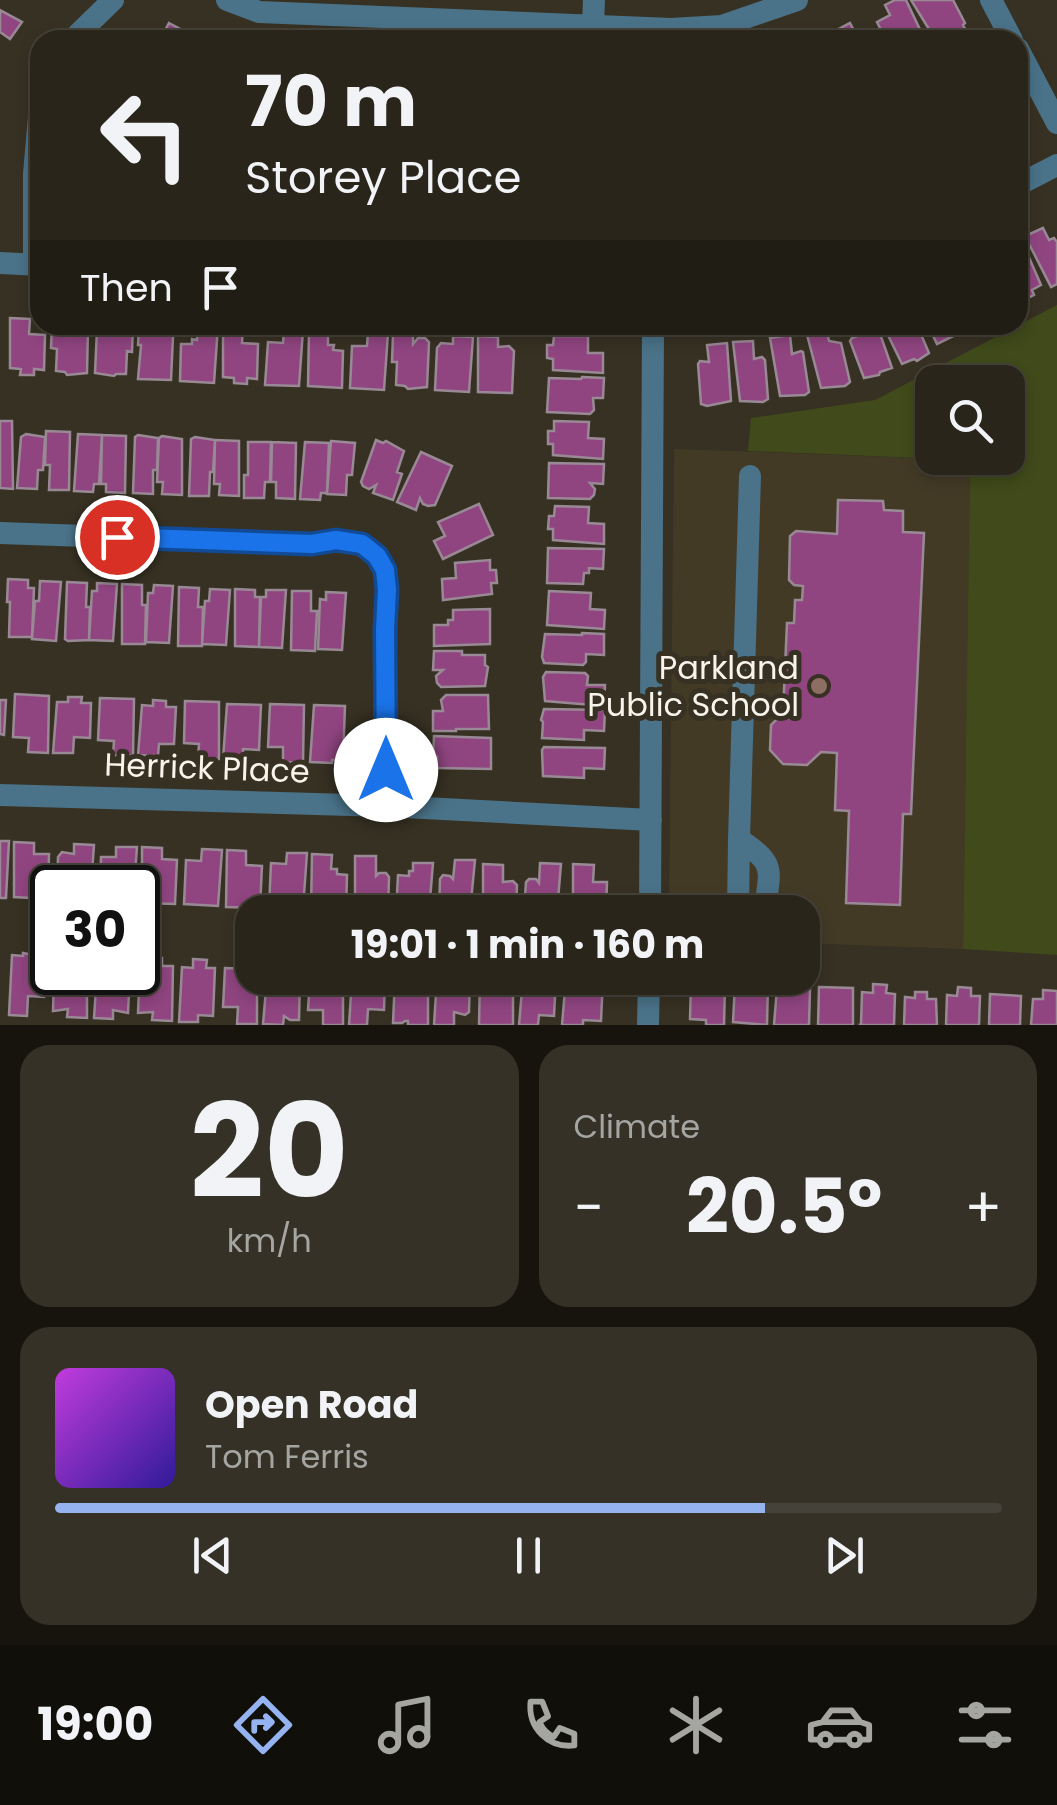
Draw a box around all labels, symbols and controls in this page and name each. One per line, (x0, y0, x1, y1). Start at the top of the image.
text: 70 m (245, 52, 417, 151)
icon: left (80, 70, 210, 200)
text: Storey Place (245, 146, 521, 209)
icon: arrive (193, 260, 248, 315)
text: Then (80, 261, 173, 314)
map controls (915, 365, 1025, 475)
button: search (915, 365, 1025, 475)
pin (75, 495, 160, 580)
icon: arrive (90, 510, 145, 565)
place label: Parkland Public School (587, 645, 799, 727)
marker: Parkland Public School (808, 675, 830, 697)
position arrow (334, 718, 438, 822)
street label: Herrick Place (104, 741, 310, 794)
speed limit sign: 30 (30, 865, 160, 995)
text: 19:01 · 1 min · 160 m (351, 918, 704, 971)
text: 20 (190, 1060, 349, 1243)
text: Climate (574, 1104, 700, 1149)
text: 20.5° (686, 1154, 882, 1259)
text: − (574, 1169, 604, 1246)
text: + (964, 1169, 1002, 1246)
text: km/h (227, 1218, 312, 1263)
text: Open Road (205, 1378, 418, 1431)
text: Tom Ferris (205, 1434, 369, 1479)
icon: previous (185, 1528, 240, 1583)
icon: pause (501, 1528, 556, 1583)
icon: next (817, 1528, 872, 1583)
icon: directions (228, 1690, 298, 1760)
icon: music (372, 1690, 442, 1760)
icon: phone (516, 1690, 586, 1760)
icon: climate (661, 1690, 731, 1760)
icon: car (805, 1690, 875, 1760)
icon: filters (950, 1690, 1020, 1760)
text: 19:00 (37, 1693, 153, 1756)

